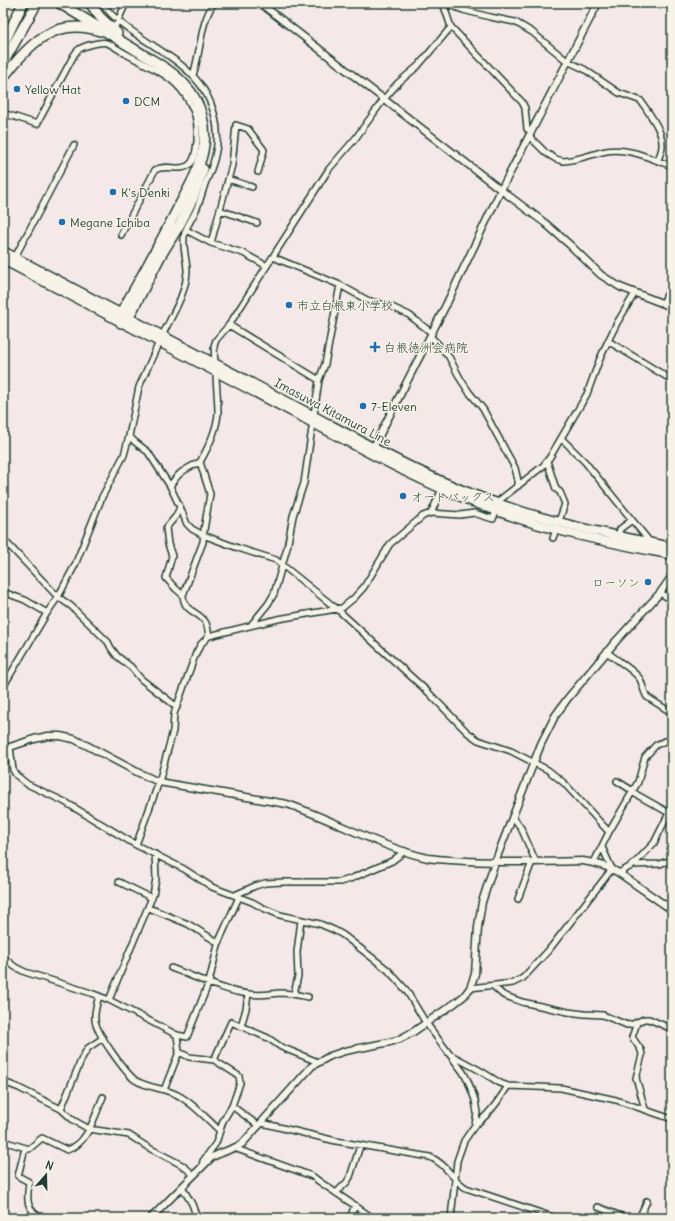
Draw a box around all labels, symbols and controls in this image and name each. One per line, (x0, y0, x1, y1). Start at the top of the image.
place label: Yellow Hat (25, 82, 81, 97)
marker: Yellow Hat (12, 84, 22, 94)
place label: DCM (134, 94, 160, 109)
marker: DCM (121, 96, 131, 106)
place label: K's Denki (121, 185, 170, 200)
marker: K's Denki (108, 187, 118, 197)
place label: Megane Ichiba (70, 215, 150, 230)
marker: Megane Ichiba (57, 217, 67, 227)
place label: 市立白根東小学校 (297, 298, 393, 313)
marker: 市立白根東小学校 (284, 300, 294, 310)
place label: 白根徳洲会病院 (384, 340, 468, 355)
marker: 白根徳洲会病院 (369, 341, 381, 353)
street label: Imasuwa Kitamura Line (272, 375, 394, 449)
place label: 7-Eleven (371, 399, 417, 414)
marker: 7-Eleven (358, 401, 368, 411)
place label: オートバックス (411, 489, 495, 504)
marker: オートバックス (398, 491, 408, 501)
place label: ローソン (592, 575, 640, 590)
marker: ローソン (643, 577, 653, 587)
north arrow (26, 1155, 66, 1195)
text: N (43, 1158, 55, 1173)

